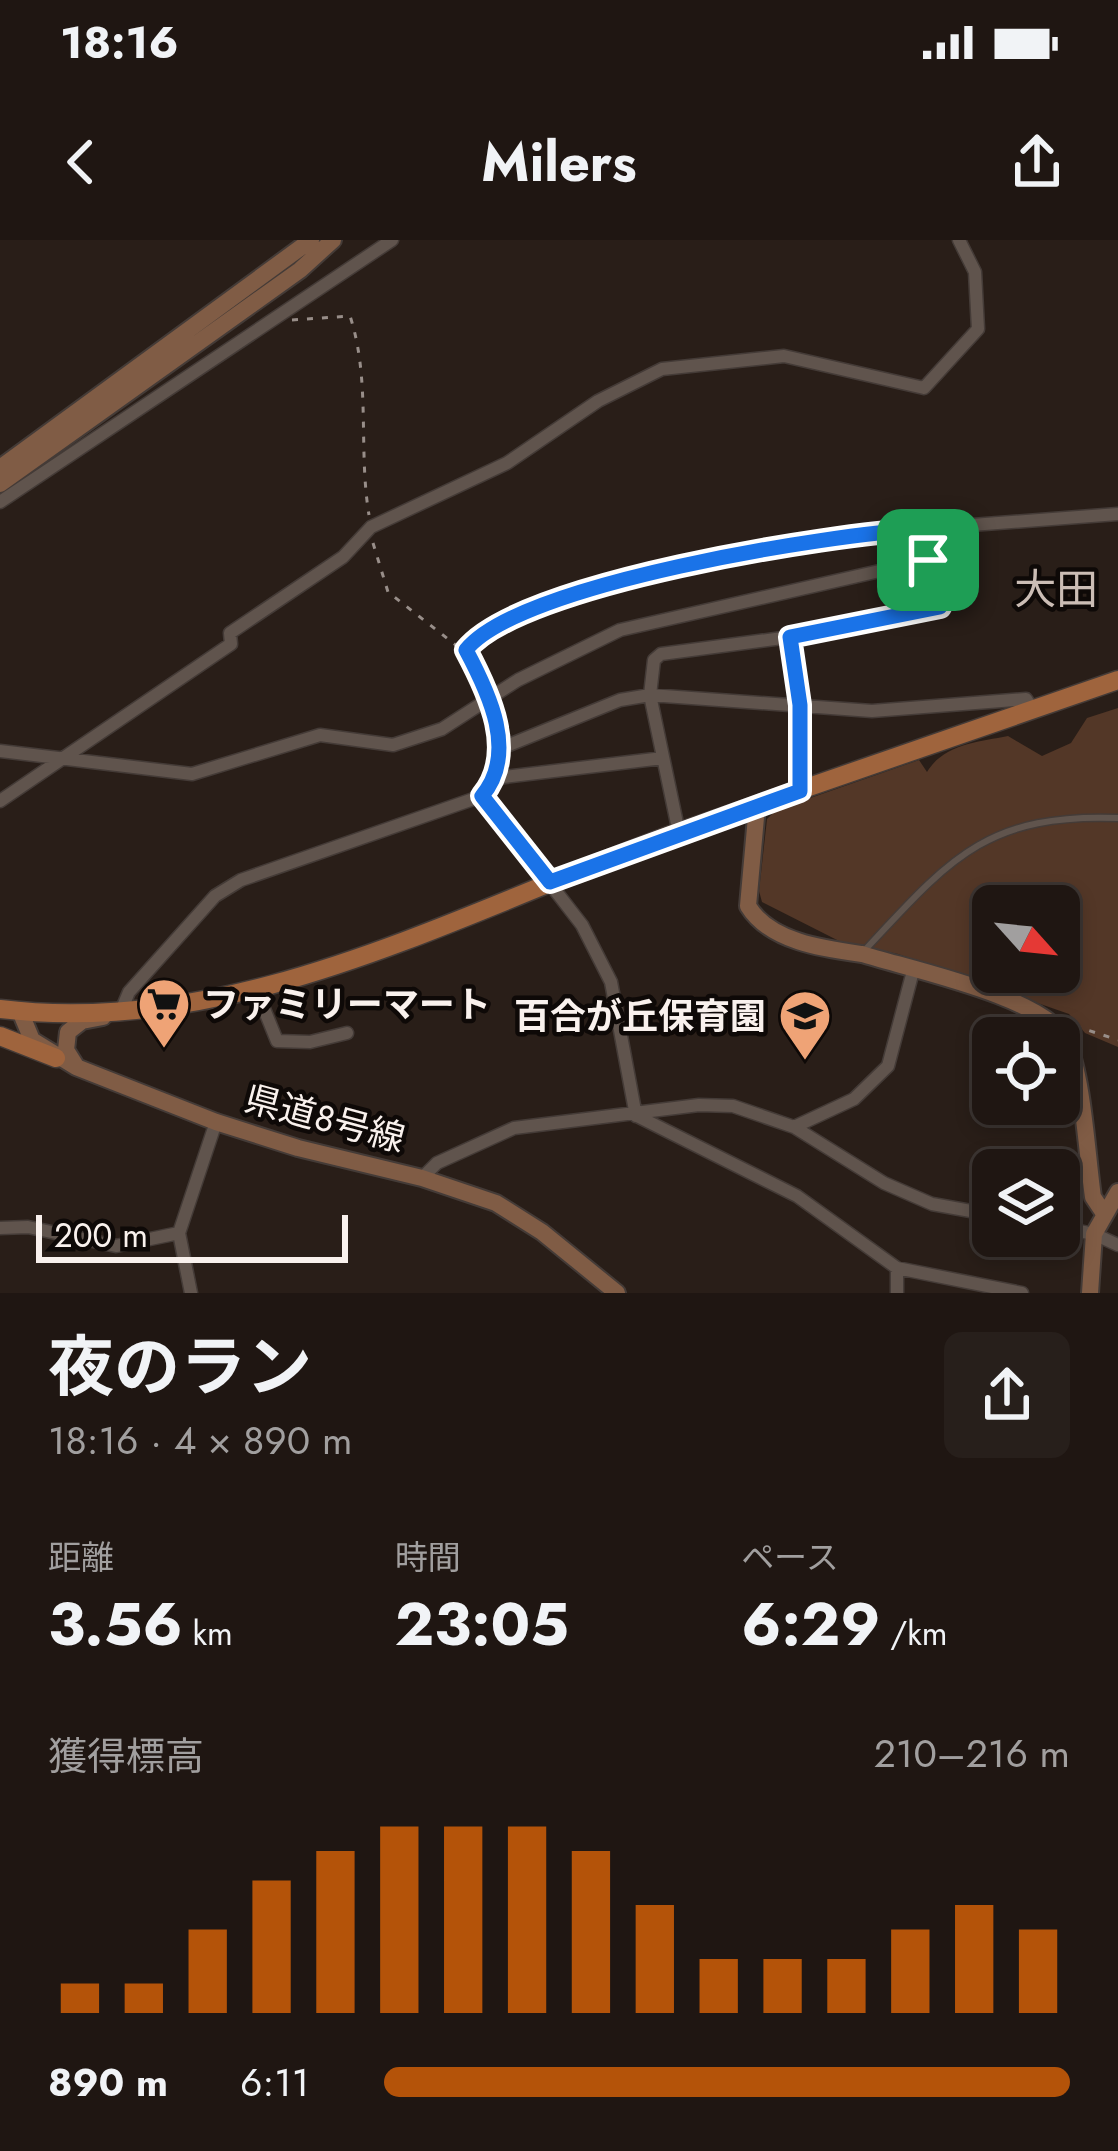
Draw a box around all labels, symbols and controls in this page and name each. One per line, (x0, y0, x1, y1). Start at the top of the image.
text: 18:16 (60, 10, 179, 75)
text: Milers (481, 123, 637, 201)
icon: back (48, 129, 114, 195)
icon: share (1004, 129, 1070, 195)
pin (877, 509, 979, 611)
icon: arrive (895, 527, 961, 593)
district label: 大田 (1014, 559, 1098, 620)
north arrow (972, 885, 1080, 993)
map controls (972, 885, 1080, 1257)
supermarket icon: ファミリーマート (136, 976, 192, 1050)
place label: ファミリーマート (203, 978, 491, 1030)
school or university icon: 百合が丘保育園 (777, 988, 833, 1062)
place label: 百合が丘保育園 (514, 990, 766, 1042)
button: locate (972, 1017, 1080, 1125)
street label: 県道8号線 (239, 1072, 411, 1164)
button: layers (972, 1149, 1080, 1257)
scale bar (36, 1209, 348, 1262)
text: 200 m (54, 1212, 148, 1259)
text: 夜のラン (48, 1319, 312, 1415)
button: share (944, 1332, 1070, 1458)
text: 18:16 · 4 × 890 m (48, 1412, 352, 1469)
text: 距離 (48, 1534, 114, 1581)
text: 時間 (395, 1534, 461, 1581)
text: ペース (741, 1534, 839, 1581)
text: 3.56 (48, 1581, 183, 1668)
text: 23:05 (395, 1581, 569, 1668)
text: 6:29 (741, 1581, 880, 1668)
text: km (183, 1610, 233, 1657)
text: /km (880, 1610, 947, 1657)
text: 210–216 m (874, 1725, 1070, 1782)
text: 獲得標高 (48, 1728, 204, 1785)
text: 890 m (48, 2054, 168, 2111)
text: 6:11 (240, 2054, 309, 2111)

